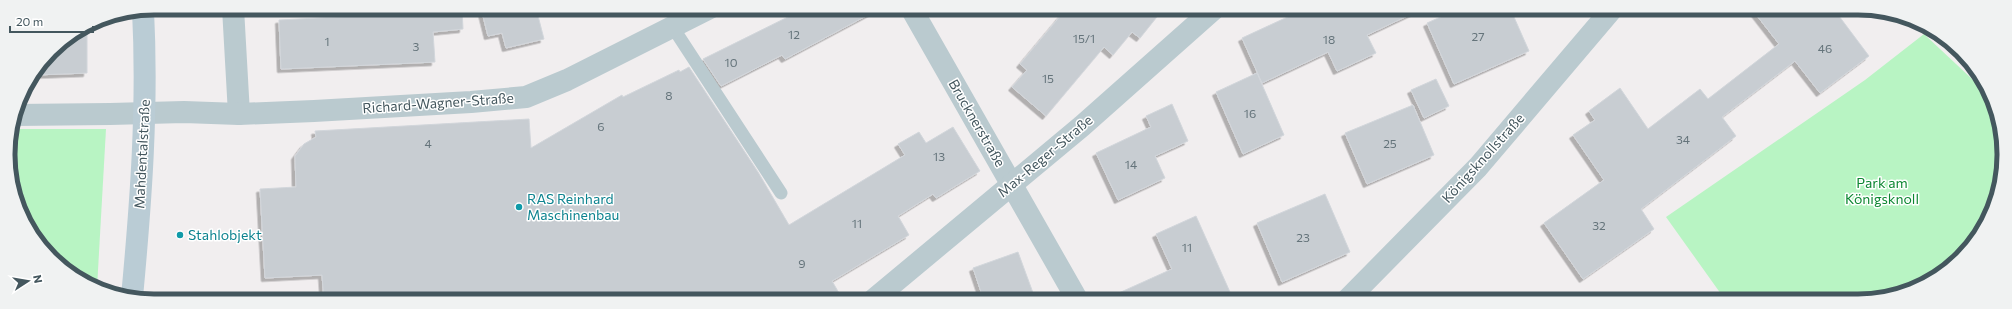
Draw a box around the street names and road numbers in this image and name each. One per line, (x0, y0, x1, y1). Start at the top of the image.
street label: Brucknerstraße (945, 76, 1009, 170)
street label: Richard-Wagner-Straße (362, 89, 514, 116)
street label: Mahdentalstraße (130, 99, 153, 209)
street label: Königsknollstraße (1438, 109, 1527, 206)
street label: Max-Reger-Straße (994, 111, 1096, 200)

